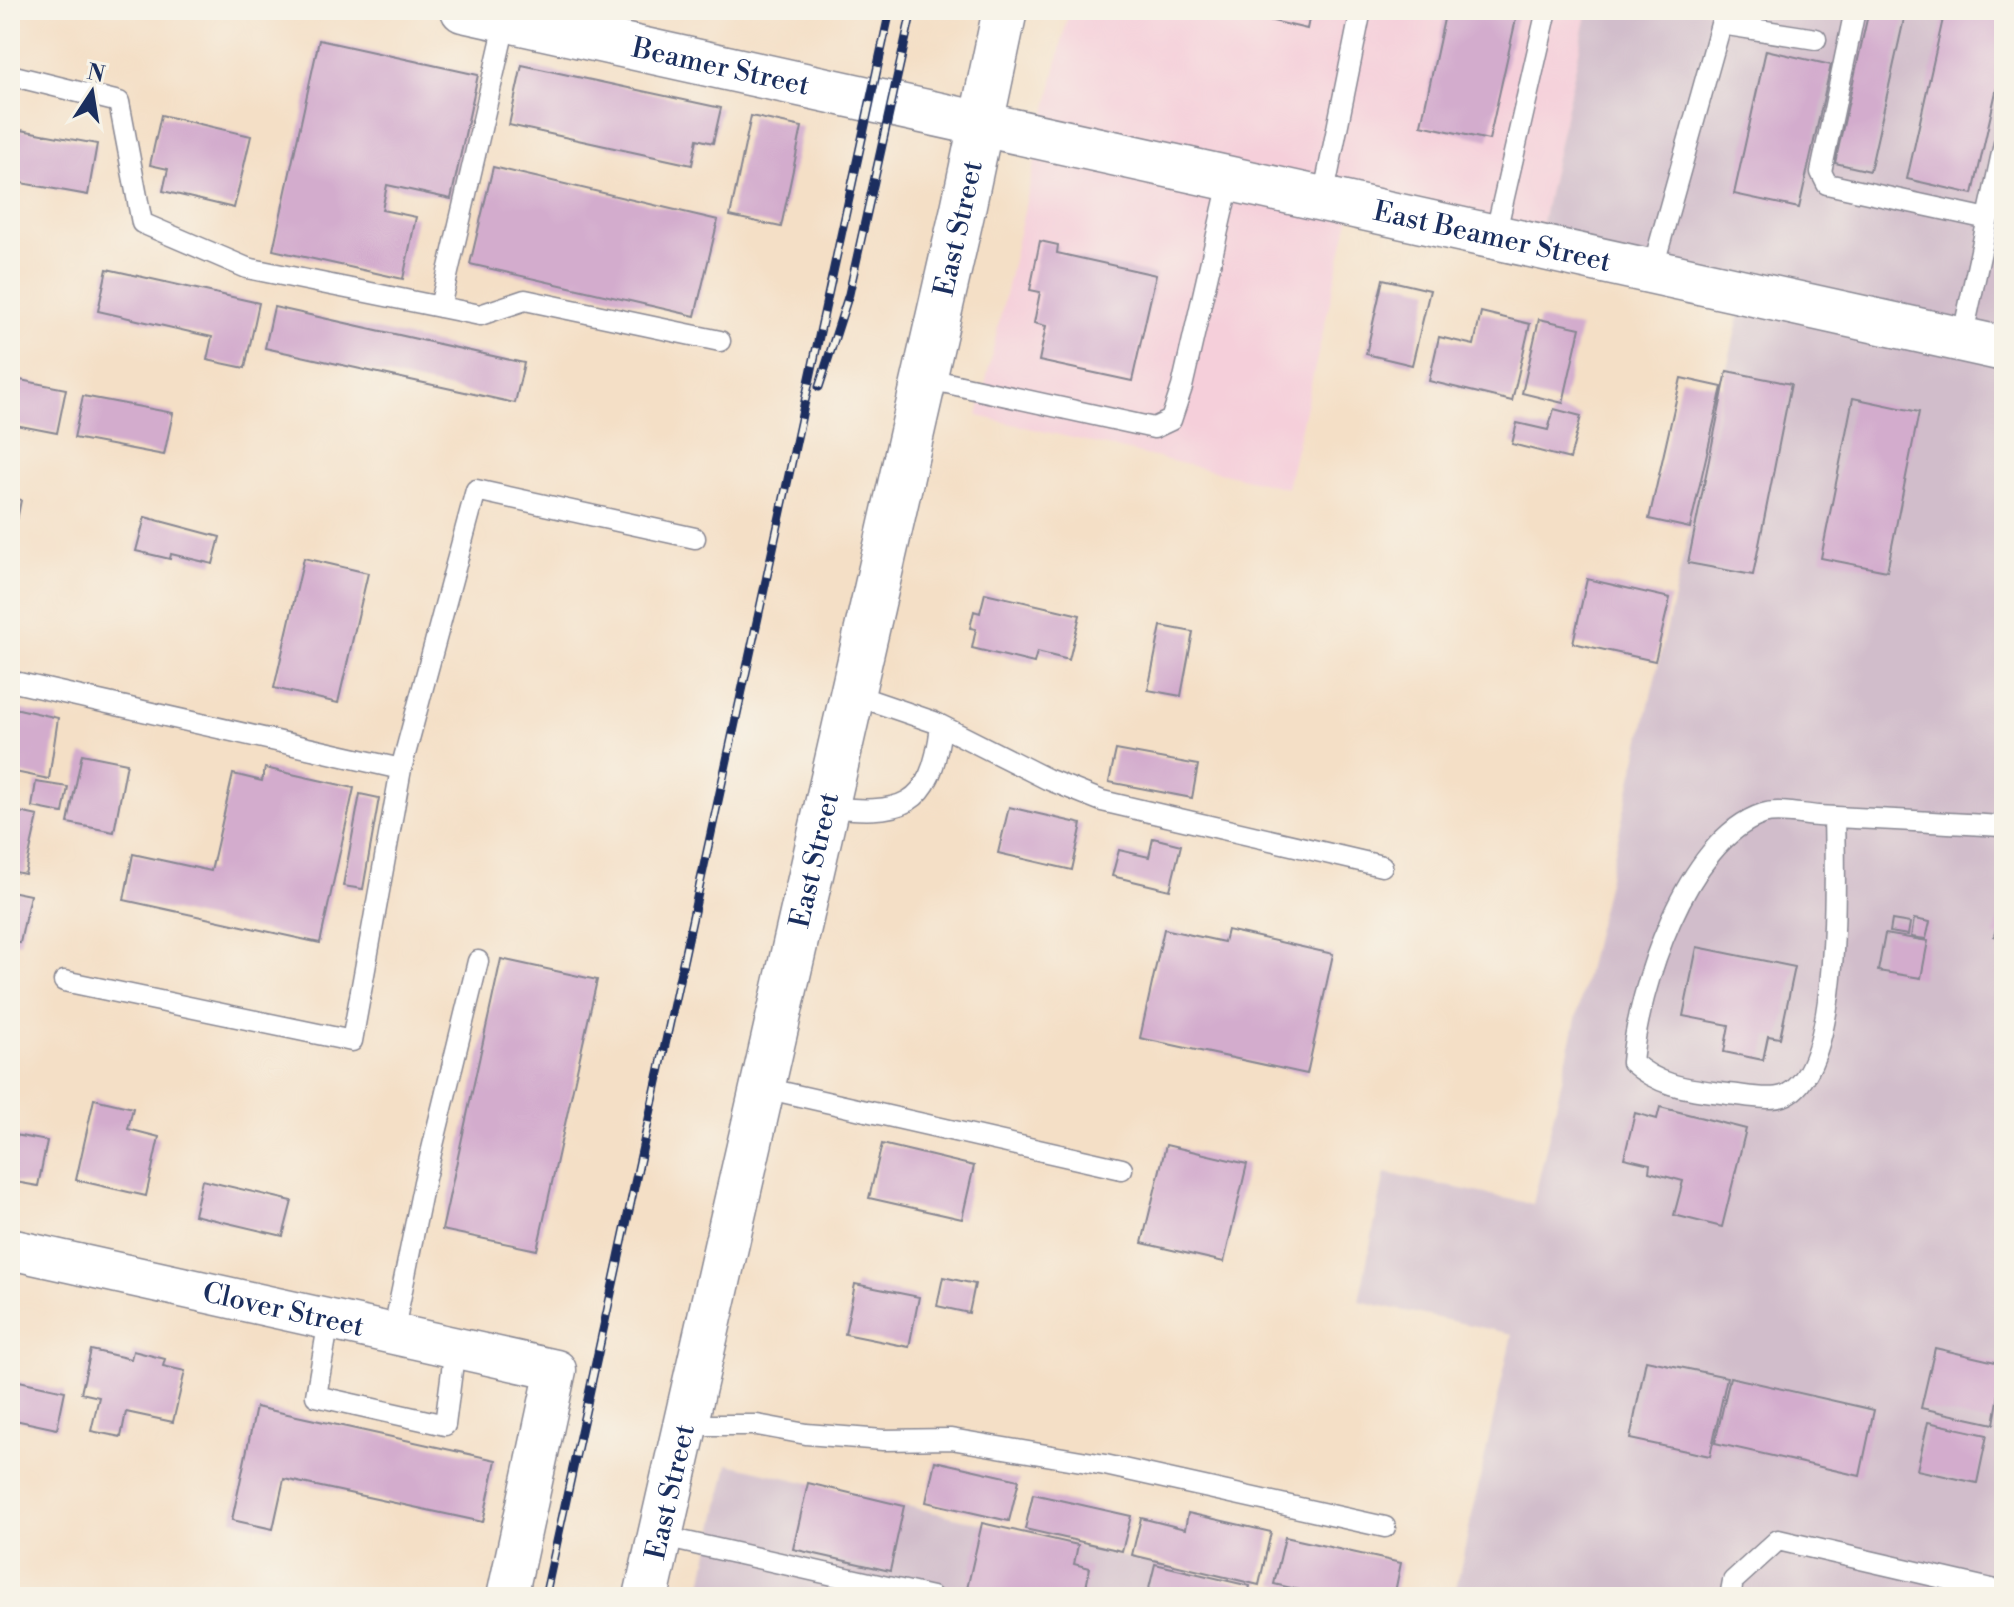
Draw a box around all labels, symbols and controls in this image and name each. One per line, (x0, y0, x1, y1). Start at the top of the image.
street label: Beamer Street (628, 30, 813, 103)
north arrow (52, 52, 132, 132)
text: N (85, 59, 108, 89)
street label: East Street (926, 157, 990, 299)
street label: East Beamer Street (1370, 193, 1615, 280)
street label: East Street (782, 789, 847, 931)
street label: Clover Street (199, 1275, 367, 1344)
street label: East Street (638, 1421, 702, 1563)

